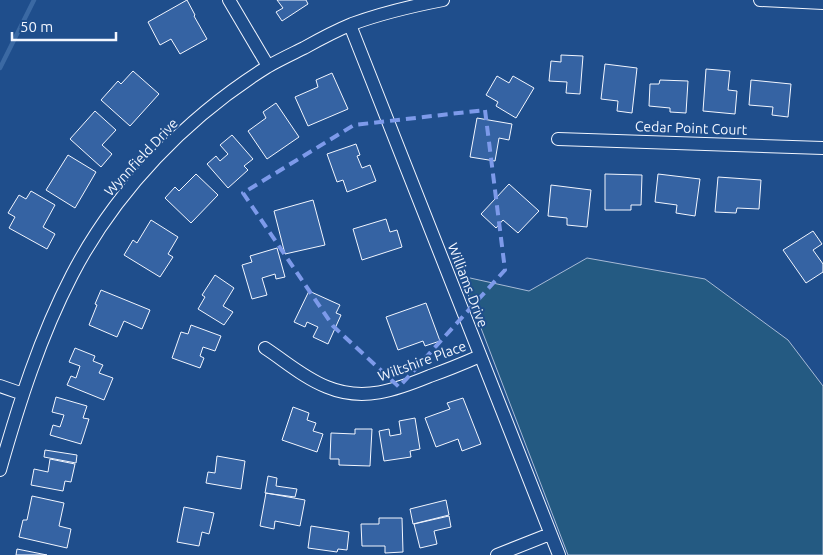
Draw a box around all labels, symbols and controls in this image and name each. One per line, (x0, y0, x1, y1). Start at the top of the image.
scale bar (12, 10, 116, 42)
text: 50 m (20, 18, 53, 35)
street label: Wynnfield Drive (101, 115, 181, 199)
street label: Cedar Point Court (635, 118, 748, 138)
street label: Williams Drive (445, 241, 491, 329)
street label: Wiltshire Place (376, 338, 468, 384)

